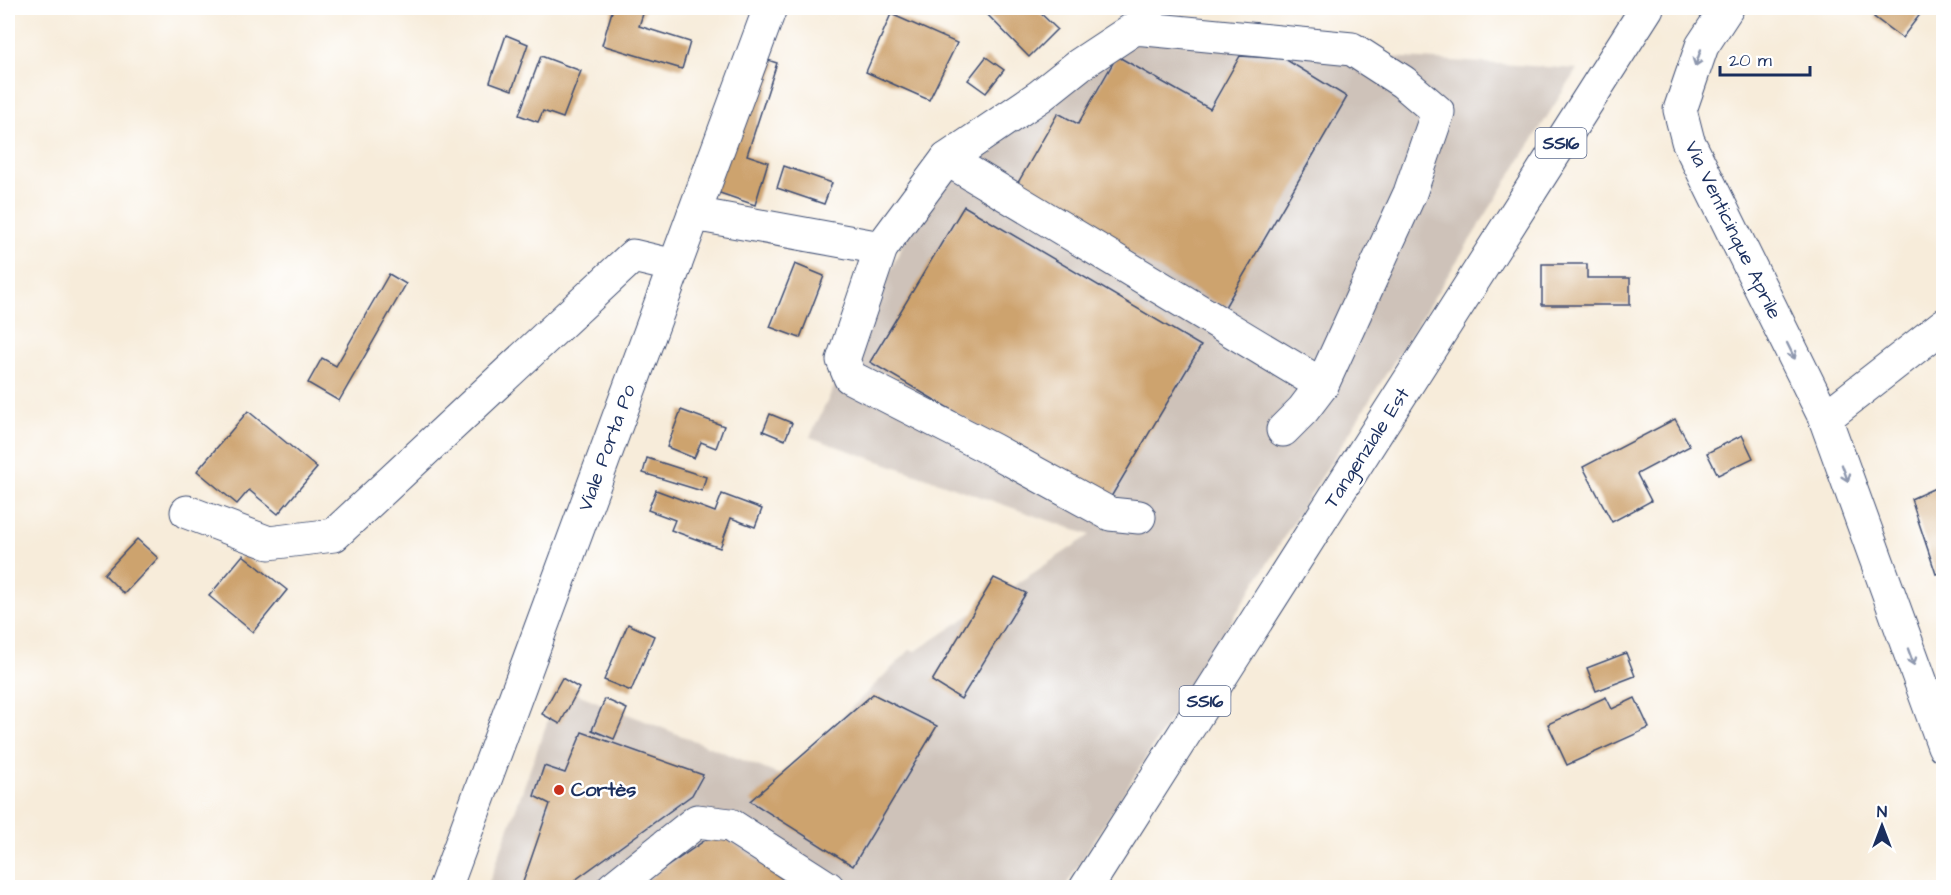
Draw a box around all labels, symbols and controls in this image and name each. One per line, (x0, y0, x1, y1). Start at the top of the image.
scale bar (1720, 39, 1810, 77)
one-way arrow (1691, 48, 1702, 67)
text: 20 m (1729, 48, 1772, 73)
road number: SS16 (1536, 128, 1586, 158)
street label: Via Venticinque Aprile (1678, 136, 1788, 324)
one-way arrow (1786, 341, 1798, 359)
street label: Viale Porta Po (571, 381, 643, 515)
street label: Tangenziale Est (1317, 382, 1417, 514)
one-way arrow (1840, 463, 1851, 482)
one-way arrow (1907, 647, 1918, 665)
road number: SS16 (1180, 686, 1230, 716)
place label: Cortès (571, 776, 636, 804)
marker: Cortès (552, 783, 566, 797)
north arrow (1852, 796, 1912, 856)
text: N (1877, 801, 1887, 823)

